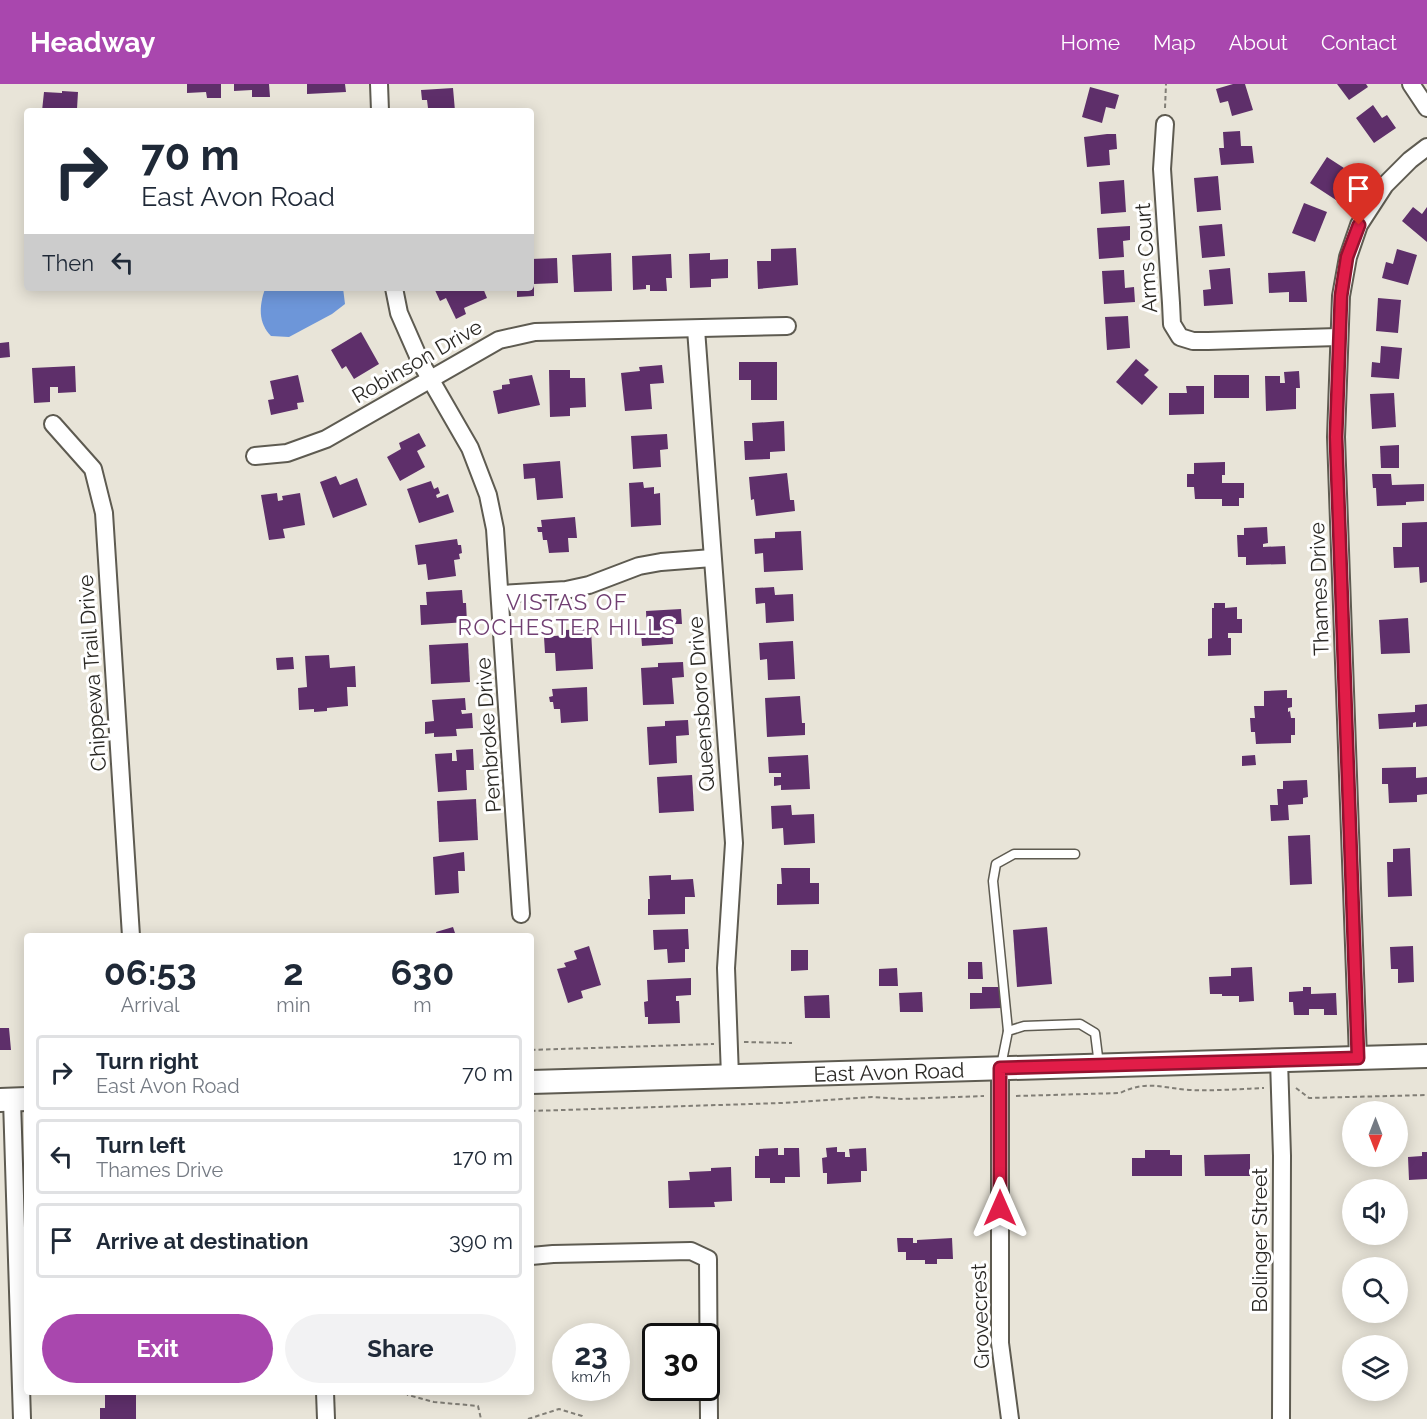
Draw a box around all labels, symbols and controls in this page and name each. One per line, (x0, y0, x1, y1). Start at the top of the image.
text: Headway (30, 26, 155, 59)
text: Home (1061, 30, 1120, 55)
text: Map (1153, 30, 1196, 55)
text: About (1229, 30, 1288, 55)
text: Contact (1321, 30, 1397, 55)
text: 70 m (141, 131, 240, 180)
icon: right (42, 132, 120, 210)
pin (1333, 163, 1384, 225)
icon: arrive (1342, 172, 1375, 205)
text: East Avon Road (141, 181, 335, 212)
street label: Arms Court (1130, 202, 1162, 314)
icon: left (106, 246, 139, 279)
text: Then (42, 250, 94, 276)
street label: Robinson Drive (348, 314, 486, 408)
street label: Thames Drive (1304, 522, 1334, 656)
street label: Chippewa Trail Drive (73, 574, 111, 772)
district label: VISTAS OF ROCHESTER HILLS (458, 589, 676, 640)
street label: Queensboro Drive (682, 615, 720, 793)
street label: Pembroke Drive (470, 657, 506, 813)
text: 06:53 (104, 951, 197, 993)
text: 2 (283, 951, 304, 993)
text: 630 (390, 951, 454, 993)
text: Arrival (121, 993, 179, 1017)
text: min (276, 993, 311, 1017)
text: m (413, 993, 432, 1017)
text: Turn right (96, 1048, 199, 1074)
icon: right (45, 1056, 78, 1089)
street label: East Avon Road (813, 1057, 965, 1086)
text: 70 m (462, 1060, 513, 1086)
text: East Avon Road (96, 1074, 240, 1098)
north arrow (1342, 1101, 1408, 1167)
map controls (1342, 1101, 1408, 1401)
text: Turn left (96, 1132, 186, 1158)
icon: left (45, 1140, 78, 1173)
text: 170 m (453, 1144, 513, 1170)
text: Thames Drive (96, 1158, 223, 1182)
street label: Bolinger Street (1247, 1168, 1272, 1312)
position arrow (968, 1176, 1032, 1240)
button: sound (1342, 1179, 1408, 1245)
icon: arrive (45, 1224, 78, 1257)
text: Arrive at destination (96, 1228, 309, 1254)
text: 390 m (449, 1228, 513, 1254)
button: search (1342, 1257, 1408, 1323)
street label: Grovecrest (966, 1263, 994, 1369)
button: Exit (42, 1314, 273, 1383)
button: Share (285, 1314, 516, 1383)
speed limit sign: 30 (642, 1323, 720, 1401)
button: layers (1342, 1335, 1408, 1401)
text: 23 (574, 1337, 608, 1372)
text: km/h (571, 1368, 611, 1386)

